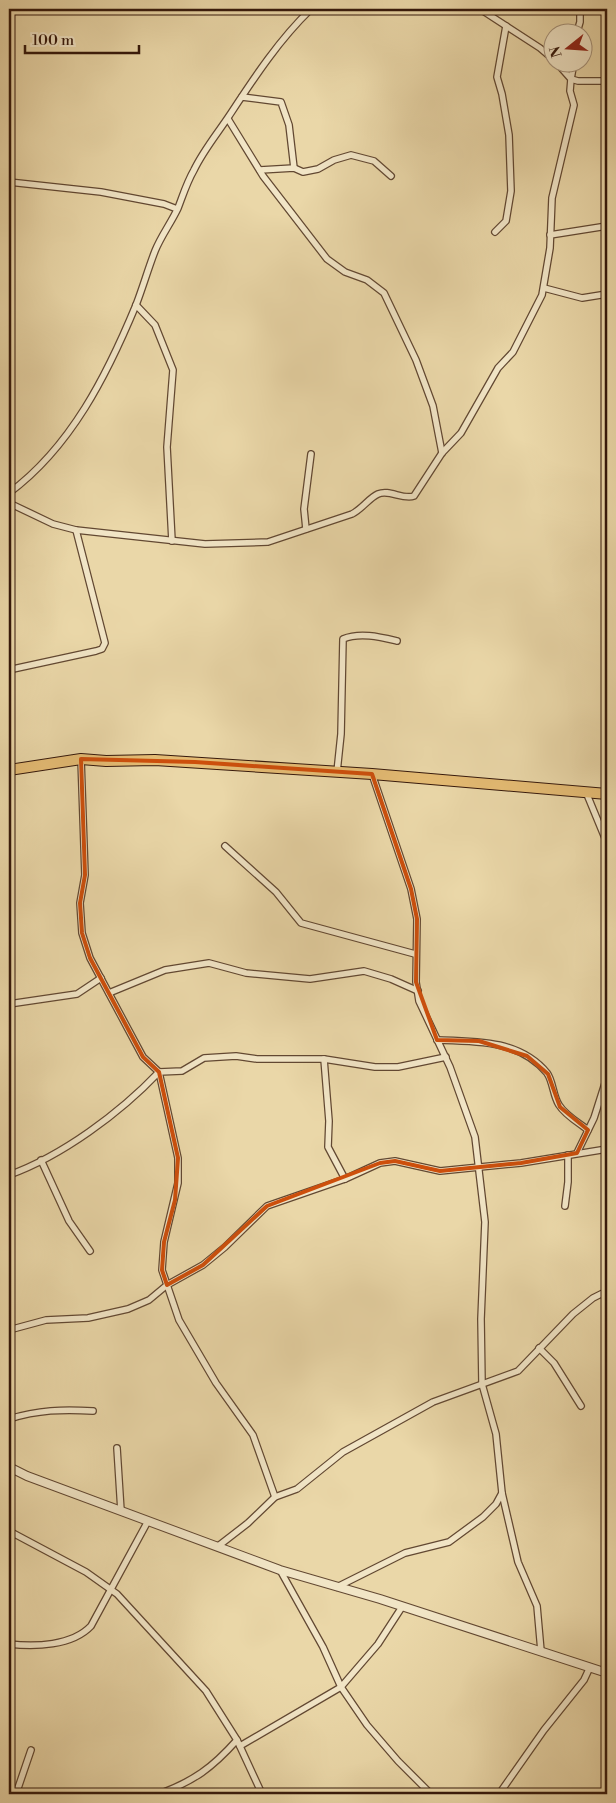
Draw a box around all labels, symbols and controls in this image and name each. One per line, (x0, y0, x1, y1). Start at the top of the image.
scale bar (25, 22, 139, 54)
north arrow (544, 22, 594, 72)
text: 100 m (32, 31, 74, 50)
text: N (546, 44, 567, 59)

